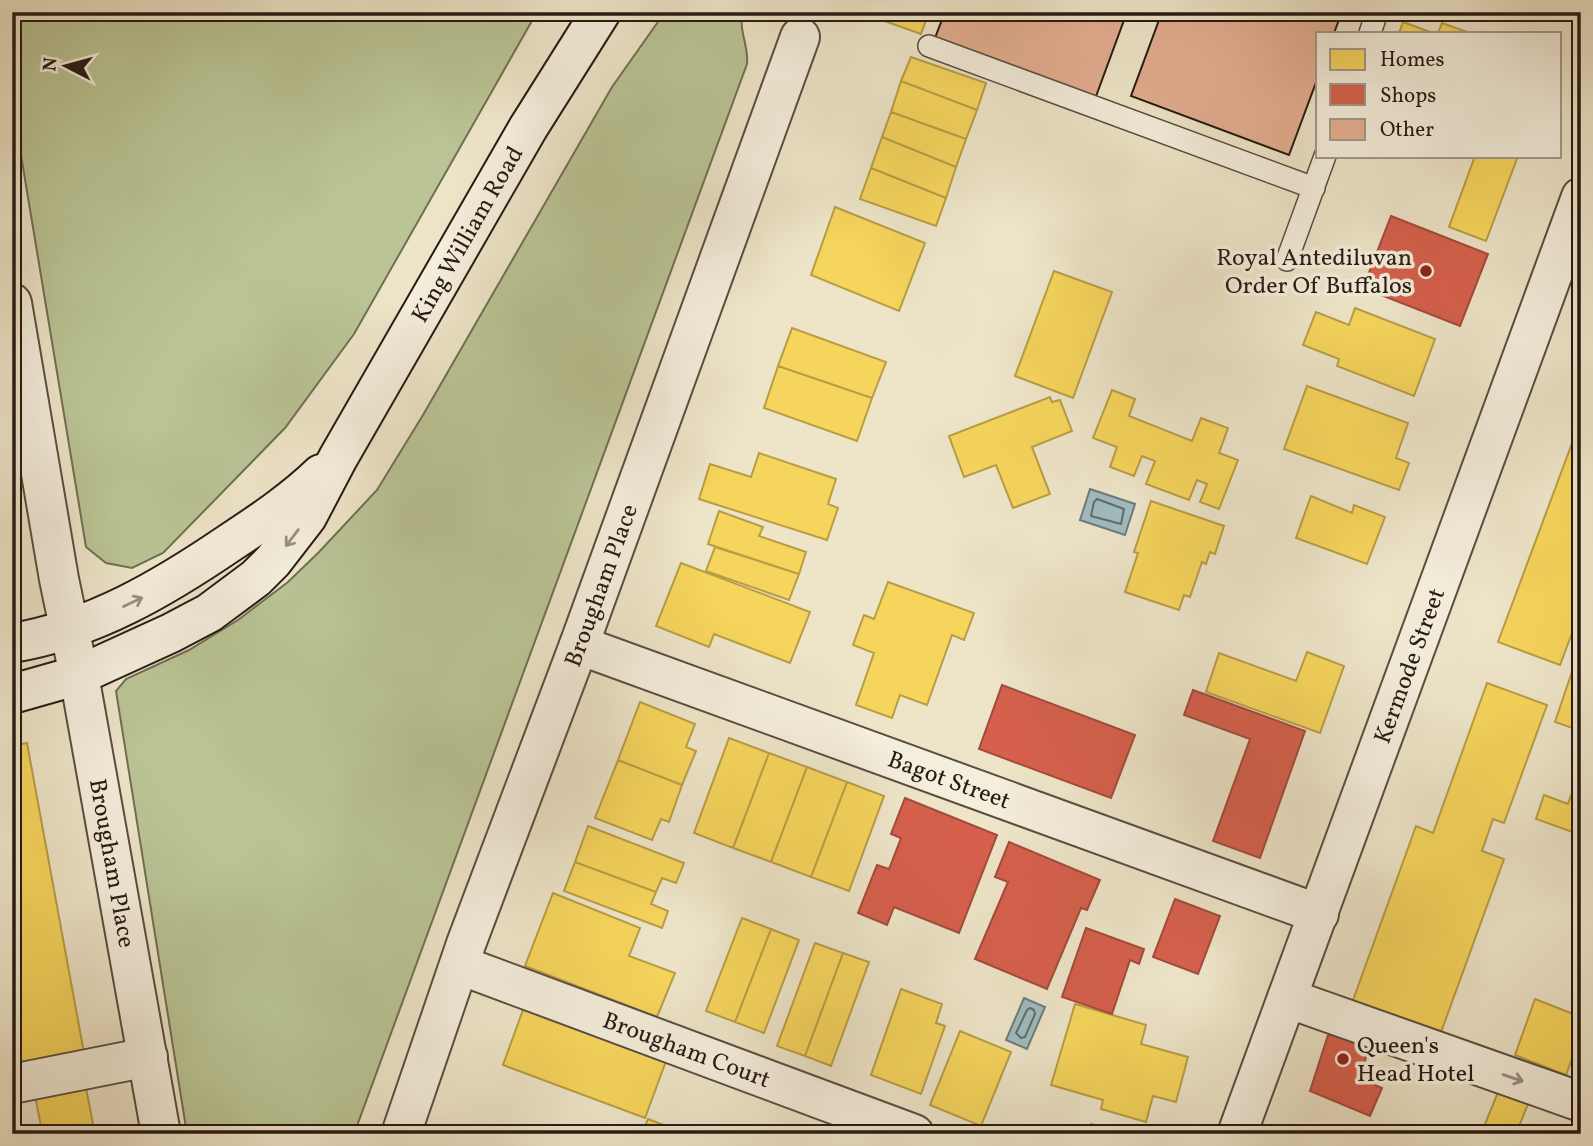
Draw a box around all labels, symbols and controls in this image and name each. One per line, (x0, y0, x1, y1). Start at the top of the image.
north arrow (32, 32, 102, 102)
legend (1316, 32, 1562, 158)
text: Homes (1380, 46, 1445, 75)
text: N (37, 56, 65, 73)
text: Shops (1380, 82, 1436, 111)
text: Other (1380, 116, 1434, 145)
street label: King William Road (404, 141, 533, 330)
place label: Royal Antediluvan Order Of Buffalos (1216, 242, 1412, 304)
marker: Royal Antediluvan Order Of Buffalos (1418, 263, 1434, 279)
street label: Brougham Place (557, 500, 648, 672)
one-way arrow (284, 528, 299, 546)
street label: Kermode Street (1367, 584, 1455, 749)
one-way arrow (121, 595, 143, 608)
street label: Bagot Street (883, 744, 1015, 819)
street label: Brougham Place (79, 776, 142, 951)
street label: Brougham Court (597, 1005, 775, 1098)
place label: Queen's Head Hotel (1357, 1030, 1474, 1092)
marker: Queen's Head Hotel (1335, 1051, 1351, 1067)
one-way arrow (1501, 1073, 1523, 1085)

